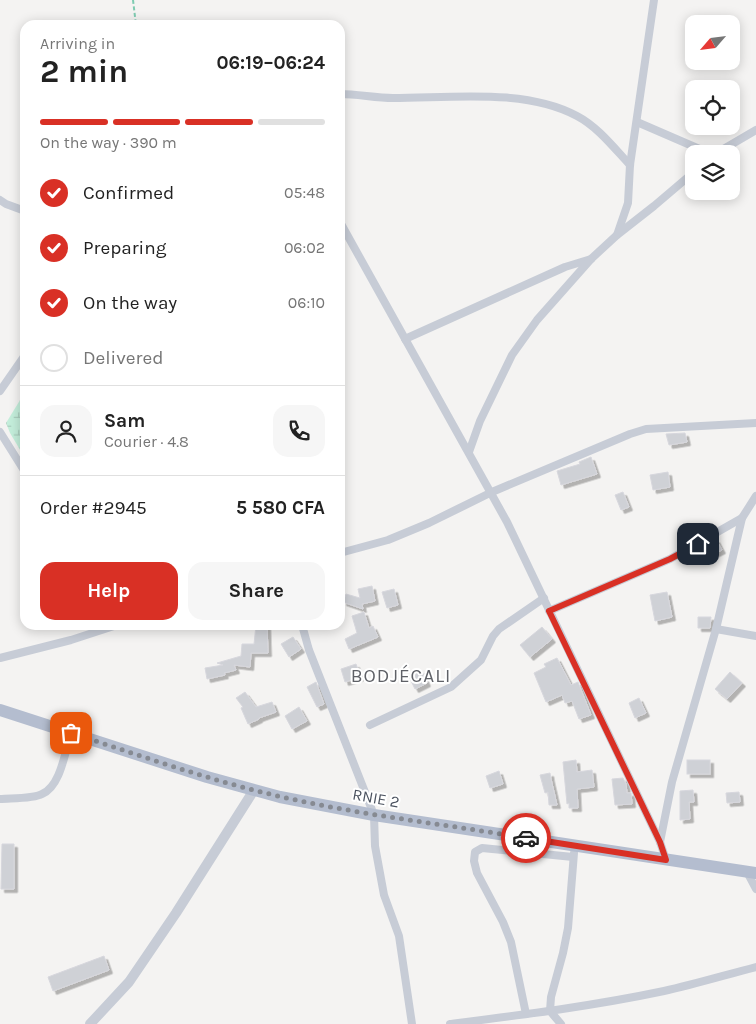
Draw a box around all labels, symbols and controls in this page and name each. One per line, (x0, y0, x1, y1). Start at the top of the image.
north arrow (685, 15, 740, 70)
map controls (685, 15, 740, 200)
text: Arriving in (40, 34, 115, 53)
text: 06:19–06:24 (217, 52, 325, 74)
text: 2 min (40, 53, 128, 90)
button: locate (685, 80, 740, 135)
text: On the way · 390 m (40, 133, 177, 152)
button: layers (685, 145, 740, 200)
icon: check (40, 179, 68, 207)
text: Confirmed (83, 182, 174, 204)
text: 05:48 (284, 183, 325, 202)
icon: check (40, 234, 68, 262)
text: Preparing (83, 237, 166, 259)
text: 06:02 (284, 238, 325, 257)
icon: check (40, 289, 68, 317)
text: On the way (83, 292, 177, 314)
text: 06:10 (288, 293, 325, 312)
text: Delivered (83, 347, 163, 369)
button: person (40, 405, 92, 457)
button: phone (273, 405, 325, 457)
text: Sam (104, 410, 145, 432)
text: Courier · 4.8 (104, 432, 189, 451)
text: Order #2945 (40, 497, 147, 519)
text: 5 580 CFA (236, 497, 325, 519)
pin (677, 523, 719, 565)
icon: home (684, 530, 712, 558)
button: Help (40, 562, 178, 620)
button: Share (188, 562, 325, 620)
district label: BODJÉCALI (351, 664, 451, 687)
pin (50, 712, 92, 754)
icon: bag (57, 719, 85, 747)
street label: RNIE 2 (351, 785, 401, 811)
courier (501, 813, 551, 863)
icon: car (512, 824, 540, 852)

